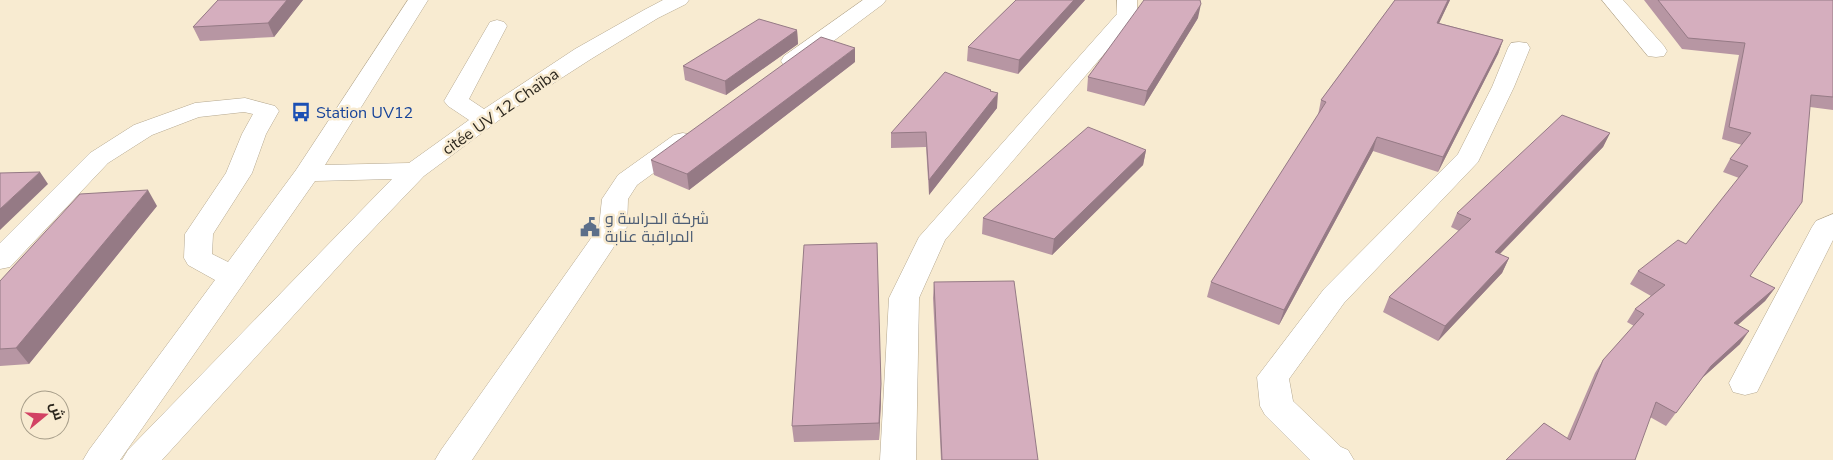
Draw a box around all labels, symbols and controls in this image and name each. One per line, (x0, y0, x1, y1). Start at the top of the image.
street label: citée UV 12 Chaïba (438, 63, 563, 160)
bus stop icon: Station UV12 (290, 101, 312, 123)
place label: Station UV12 (316, 102, 413, 124)
place label: شركة الحراسة و المراقبة عنابة (605, 208, 709, 248)
public building icon: شركة الحراسة و المراقبة عنابة (579, 216, 601, 238)
north arrow (20, 390, 70, 440)
text: ش (45, 400, 69, 423)

